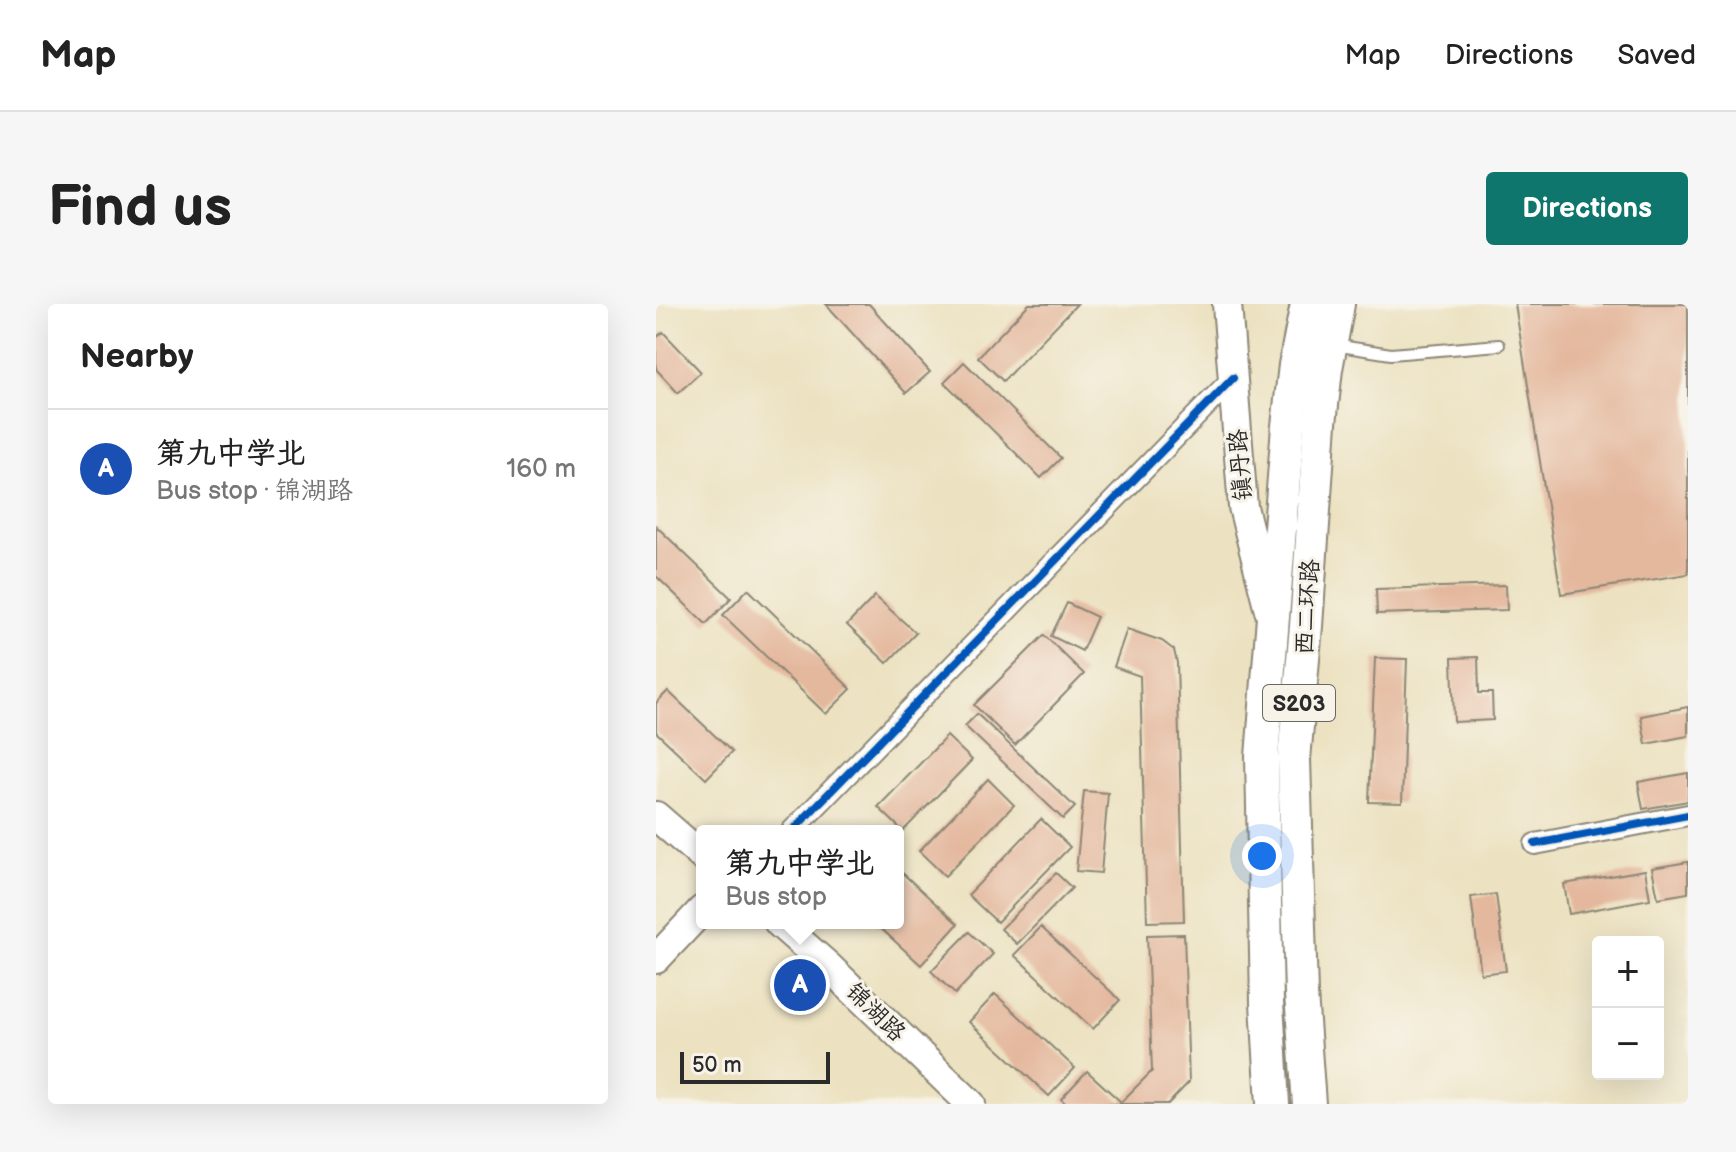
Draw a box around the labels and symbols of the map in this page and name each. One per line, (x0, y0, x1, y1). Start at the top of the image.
street label: 镇丹路 (1223, 428, 1258, 502)
street label: 西二环路 (1290, 558, 1325, 656)
road number: S203 (1263, 685, 1335, 721)
your location (1242, 836, 1282, 876)
pin: A (774, 955, 826, 1015)
street label: 锦湖路 (840, 977, 912, 1048)
scale bar (680, 1048, 830, 1084)

